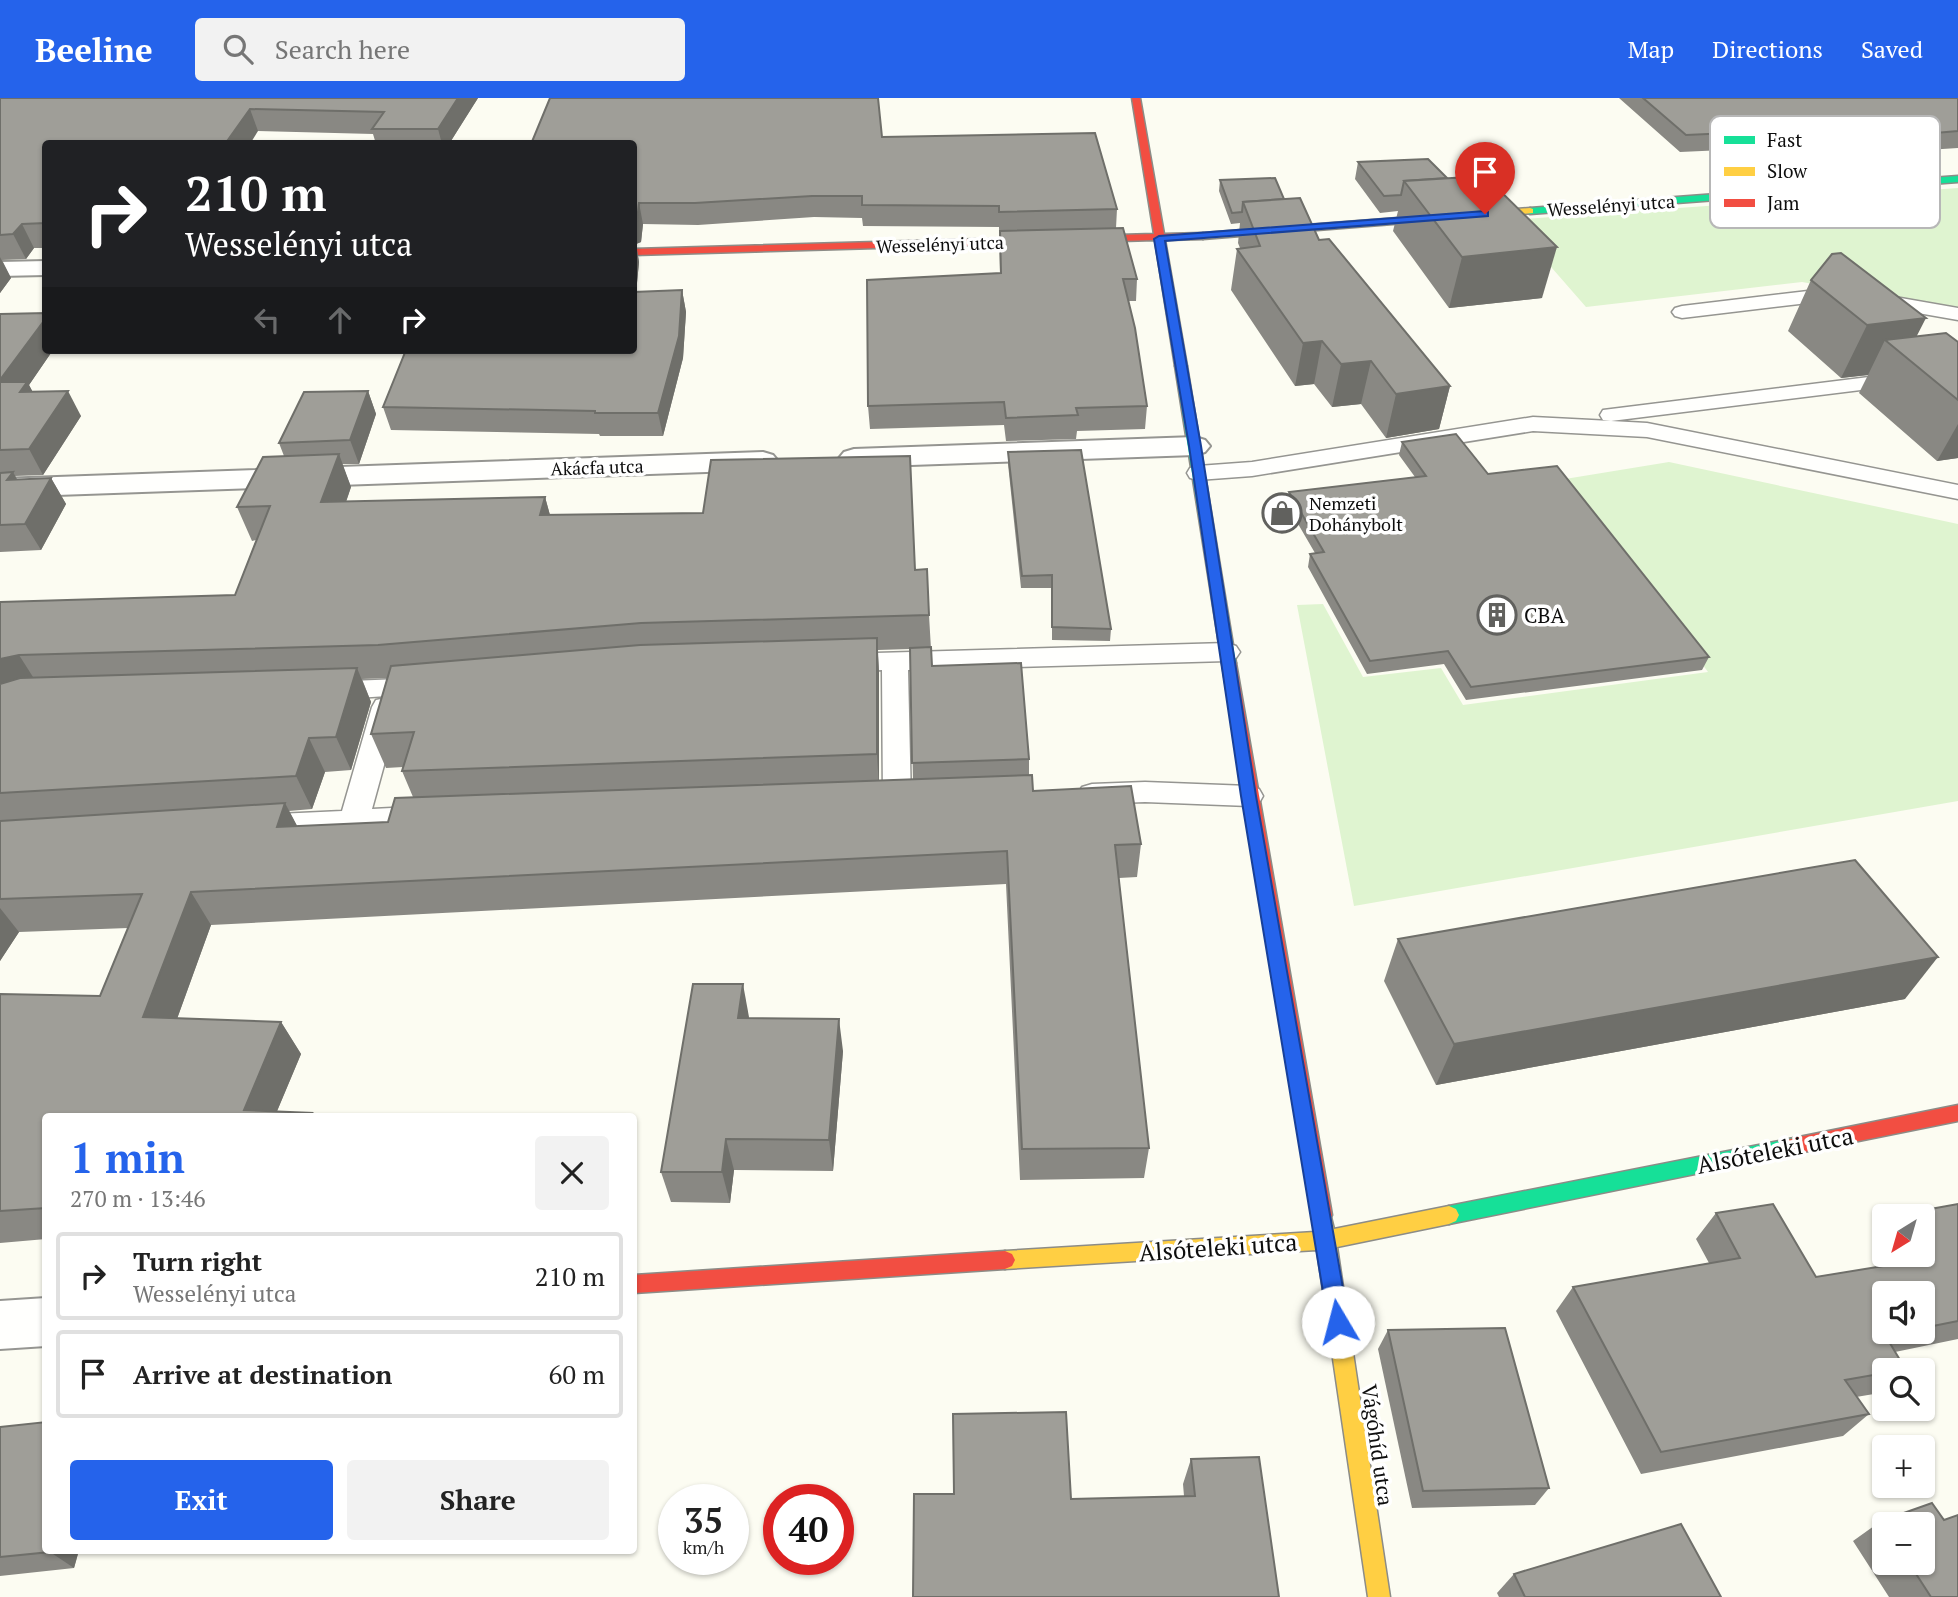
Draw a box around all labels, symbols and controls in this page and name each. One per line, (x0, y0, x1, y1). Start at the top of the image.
search box (195, 18, 685, 81)
text: Beeline (35, 28, 153, 71)
icon: search (219, 30, 257, 68)
text: Search here (275, 32, 410, 66)
text: Map (1628, 33, 1674, 65)
text: Directions (1712, 33, 1823, 65)
text: Saved (1861, 33, 1923, 65)
legend (1710, 116, 1940, 228)
text: Fast (1767, 127, 1802, 152)
pin (1455, 142, 1515, 214)
icon: arrive (1466, 153, 1504, 191)
text: Slow (1767, 158, 1808, 183)
text: 210 m (185, 160, 327, 225)
icon: right (70, 168, 161, 259)
street label: Wesselényi utca (1546, 189, 1676, 221)
text: Jam (1767, 190, 1800, 215)
text: Wesselényi utca (185, 223, 412, 265)
street label: Wesselényi utca (876, 230, 1004, 258)
icon: left (248, 301, 286, 339)
icon: ahead (321, 301, 359, 339)
icon: right (394, 301, 432, 339)
street label: Akácfa utca (550, 453, 644, 481)
place label: Nemzeti Dohánybolt (1309, 491, 1403, 536)
shop icon: Nemzeti Dohánybolt (1261, 492, 1303, 534)
building icon: CBA (1476, 594, 1518, 636)
place label: CBA (1524, 601, 1565, 629)
street label: Alsóteleki utca (1694, 1119, 1856, 1181)
text: 1 min (70, 1129, 185, 1185)
button: close (535, 1136, 609, 1210)
text: 270 m · 13:46 (70, 1183, 205, 1214)
north arrow (1872, 1204, 1936, 1267)
map controls (1872, 1204, 1935, 1575)
street label: Alsóteleki utca (1138, 1226, 1298, 1268)
text: Turn right (133, 1244, 262, 1278)
icon: right (74, 1257, 112, 1295)
text: 210 m (535, 1259, 605, 1293)
text: Wesselényi utca (133, 1278, 296, 1309)
button: sound (1872, 1281, 1935, 1344)
position arrow (1301, 1285, 1375, 1359)
icon: arrive (74, 1355, 112, 1393)
text: Arrive at destination (133, 1357, 392, 1391)
text: 60 m (549, 1357, 605, 1391)
button: search (1872, 1358, 1935, 1421)
street label: Vágóhíd utca (1356, 1382, 1400, 1508)
button: + (1872, 1435, 1935, 1498)
button: Exit (70, 1460, 333, 1540)
button: Share (347, 1460, 609, 1540)
speed limit sign: 40 (763, 1484, 854, 1575)
text: 35 (684, 1497, 723, 1543)
button: − (1872, 1512, 1935, 1575)
text: km/h (683, 1535, 724, 1559)

